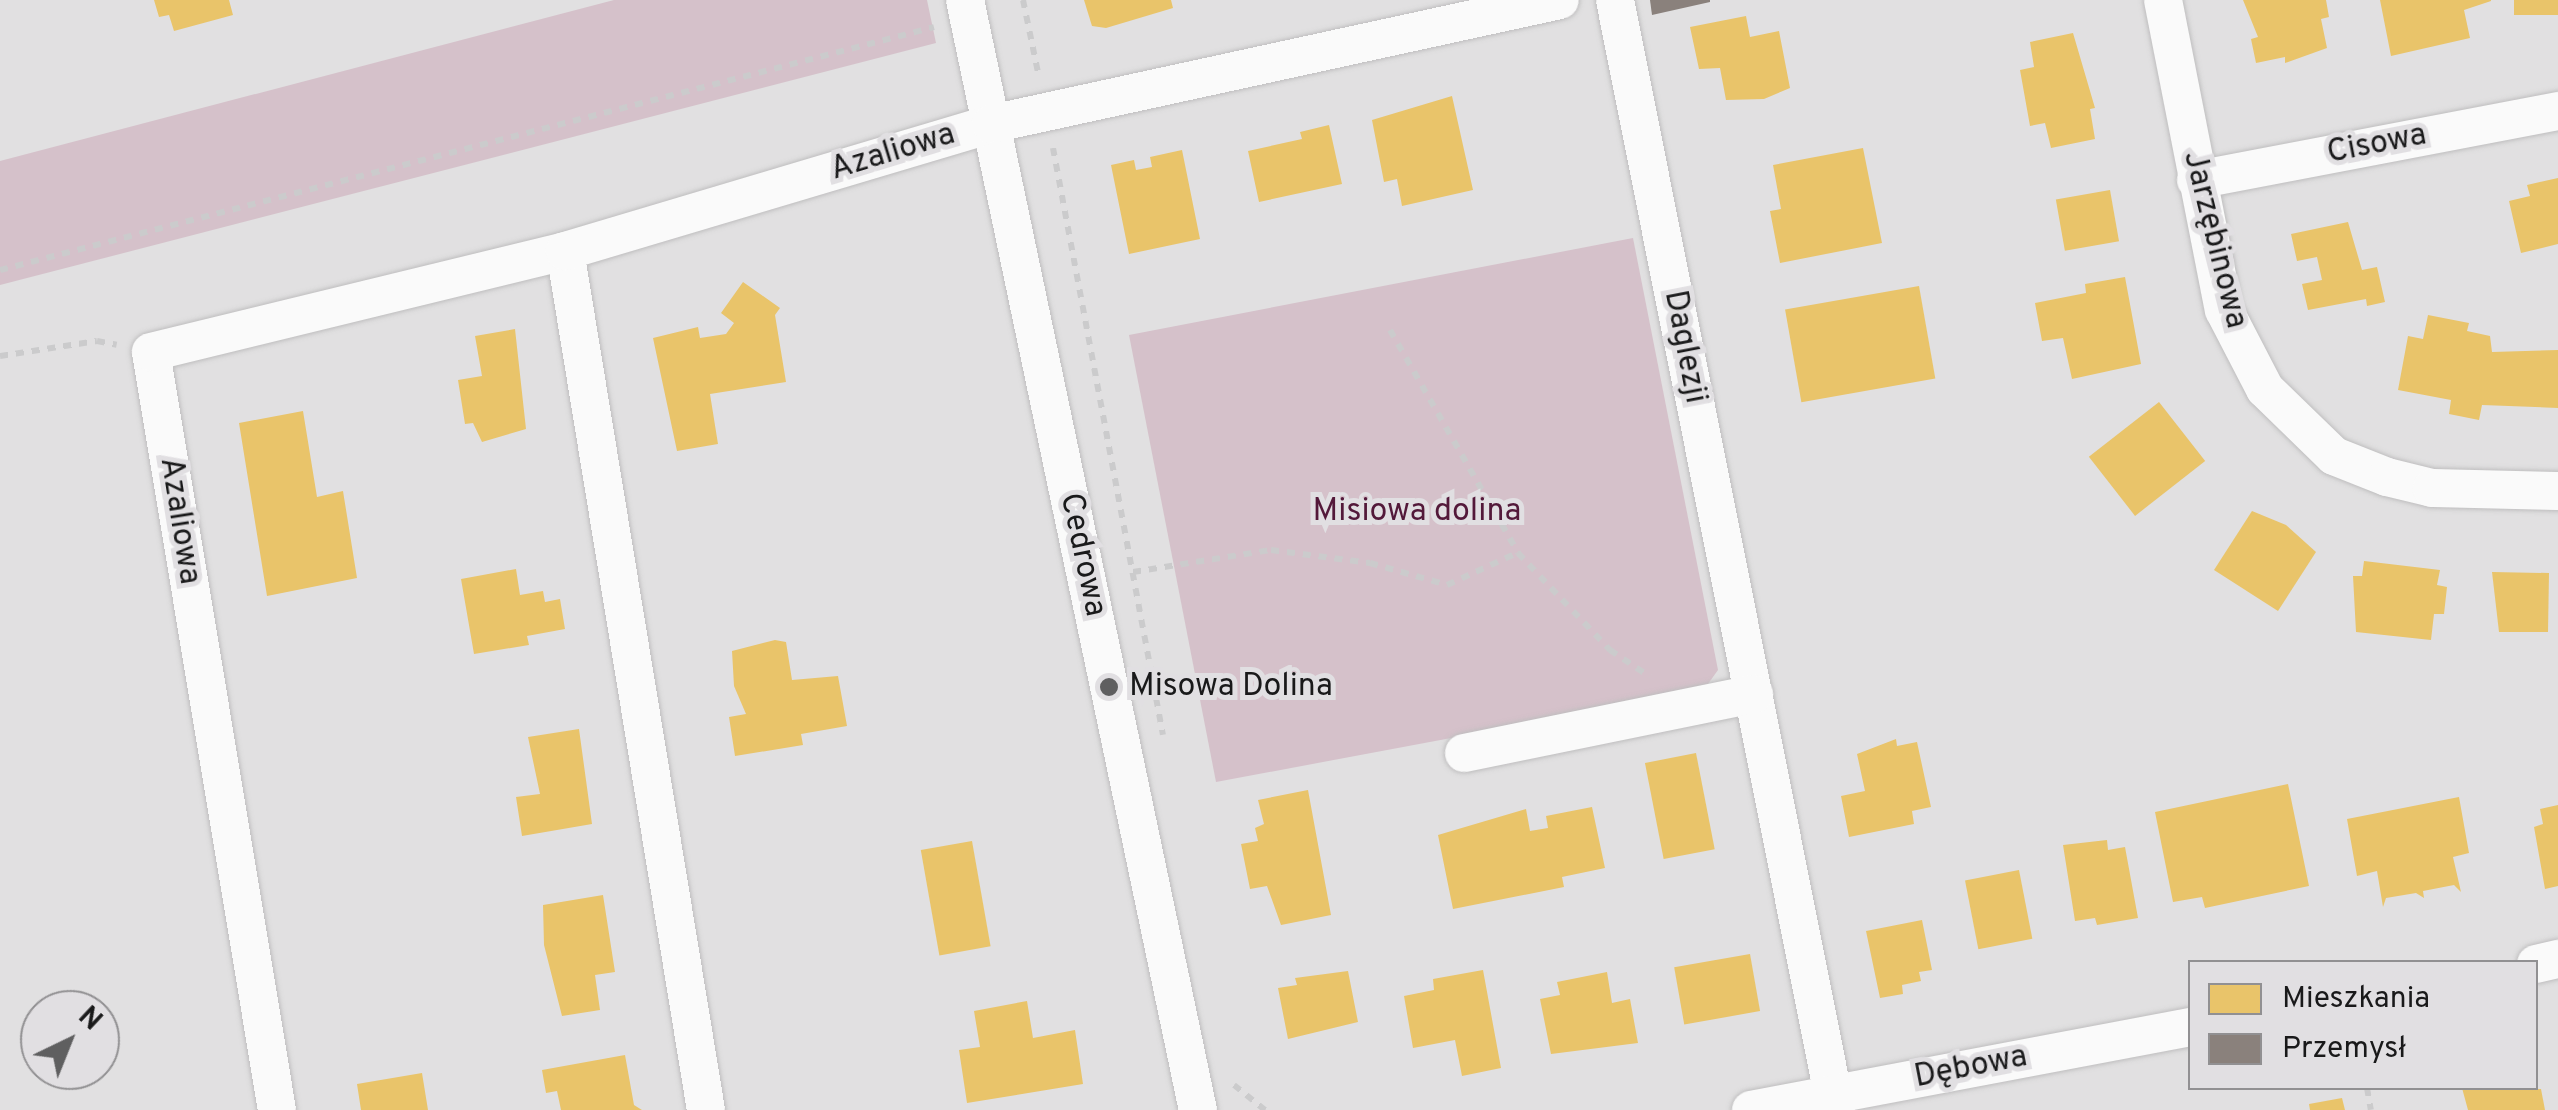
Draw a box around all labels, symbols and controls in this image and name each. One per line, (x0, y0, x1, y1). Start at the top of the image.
street label: Azaliowa (826, 116, 960, 190)
street label: Cisowa (2324, 117, 2430, 173)
street label: Jarzębinowa (2173, 147, 2255, 333)
street label: Daglezji (1654, 287, 1714, 407)
street label: Azaliowa (150, 455, 208, 587)
street label: Cedrowa (1050, 490, 1114, 620)
park label: Misiowa dolina (1313, 493, 1521, 531)
place label: Misowa Dolina (1129, 668, 1333, 706)
marker: Misowa Dolina (1098, 676, 1120, 698)
legend (2188, 960, 2538, 1090)
text: Mieszkania (2282, 981, 2430, 1018)
north arrow (20, 990, 120, 1090)
text: N (69, 999, 109, 1040)
text: Przemysł (2282, 1031, 2406, 1068)
street label: Dębowa (1911, 1038, 2031, 1098)

